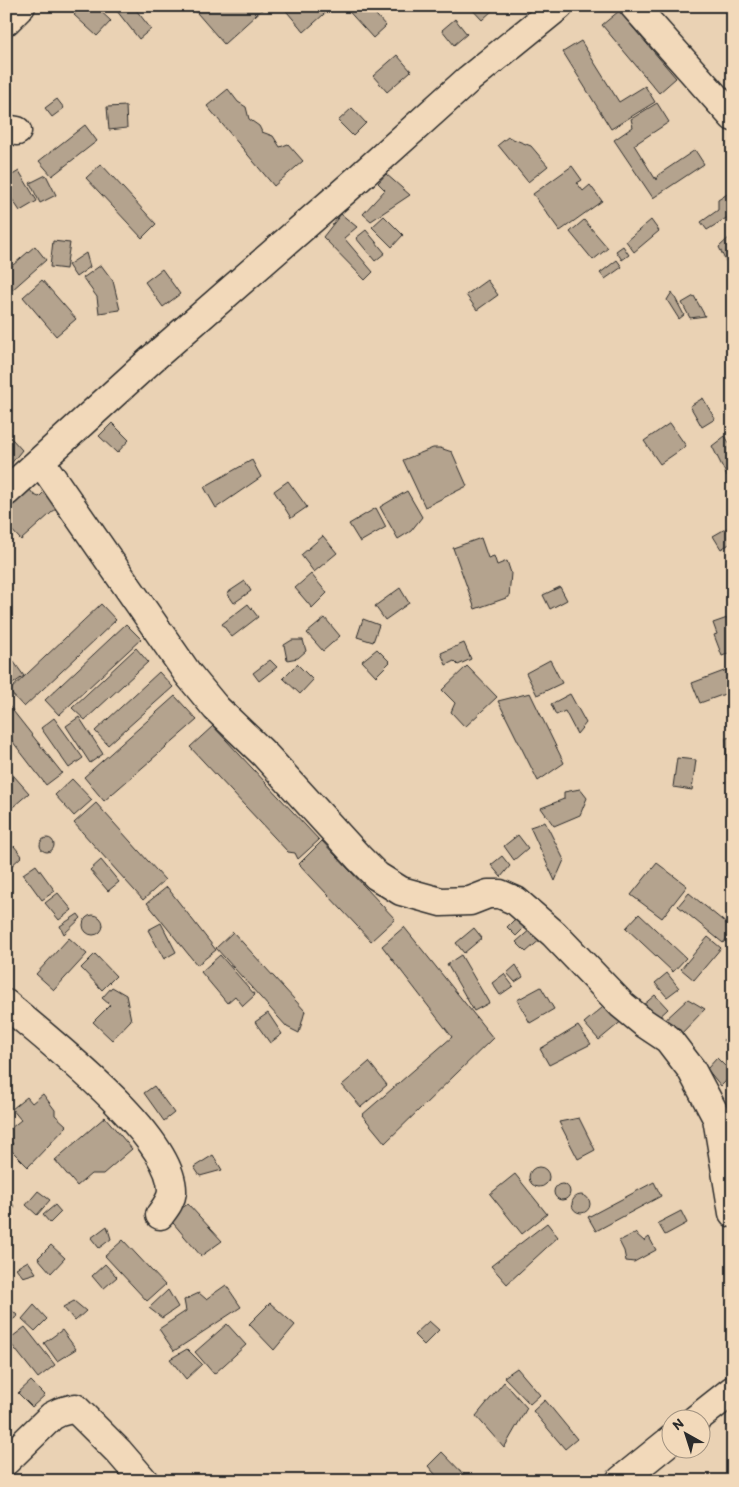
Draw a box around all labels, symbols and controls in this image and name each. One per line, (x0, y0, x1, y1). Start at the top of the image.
north arrow (662, 1410, 712, 1460)
text: N (669, 1415, 687, 1434)

